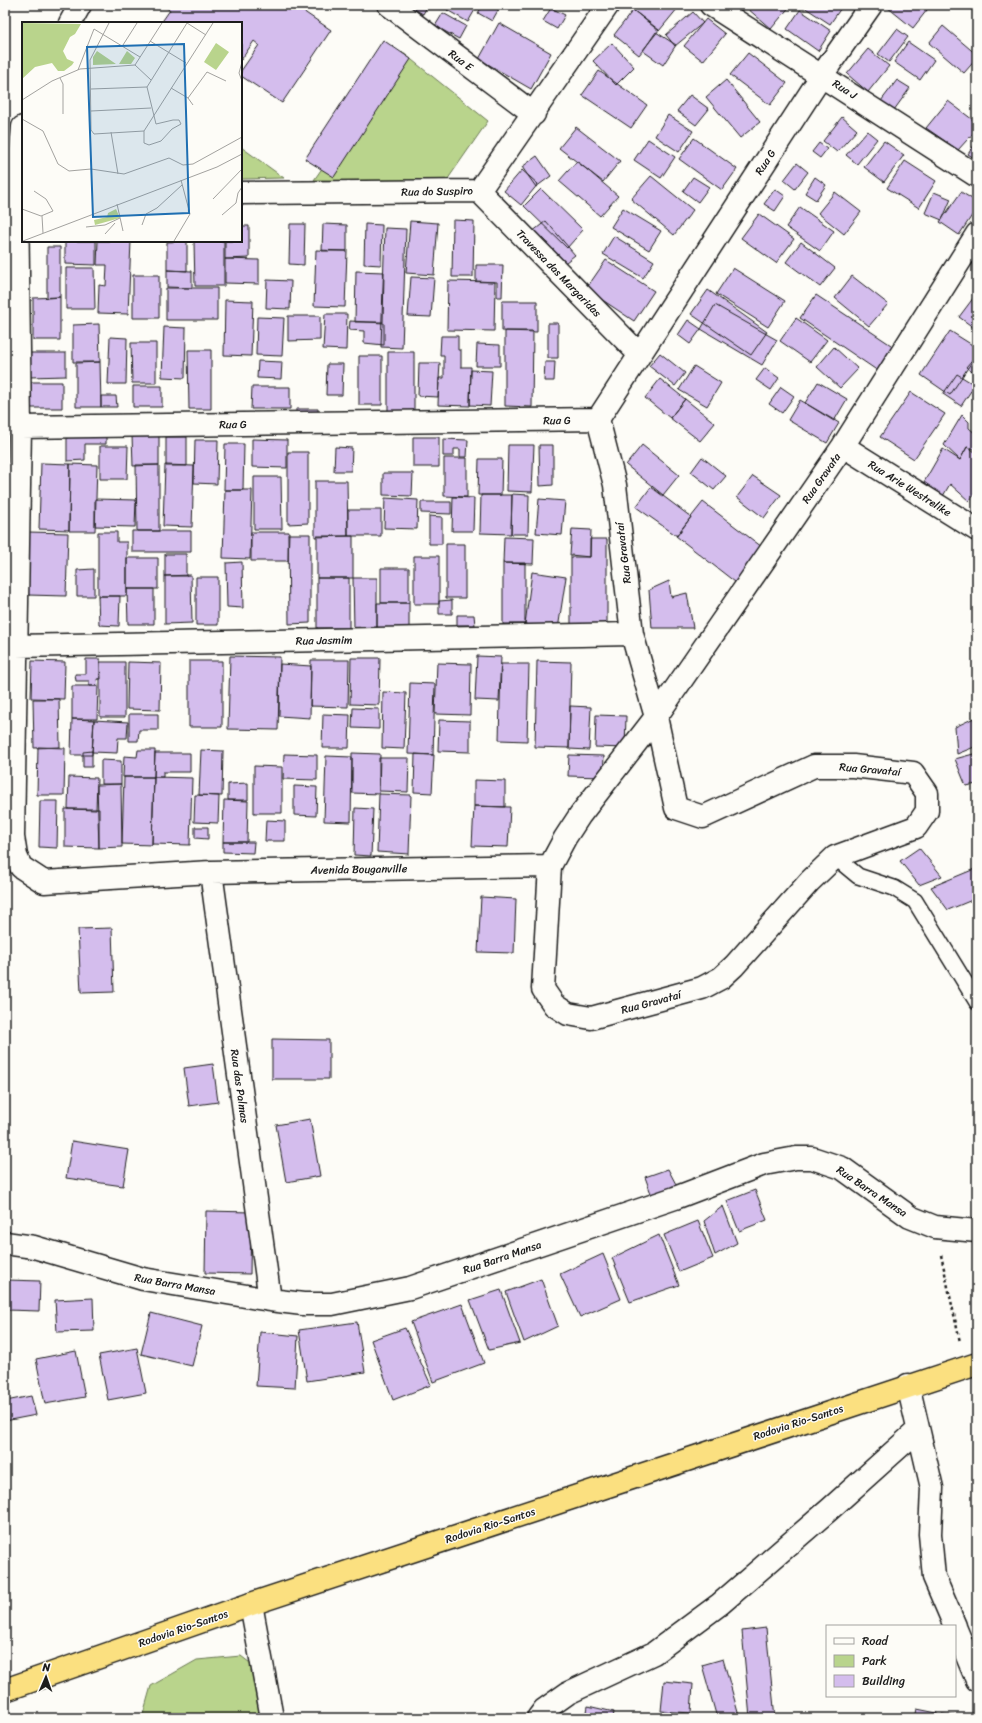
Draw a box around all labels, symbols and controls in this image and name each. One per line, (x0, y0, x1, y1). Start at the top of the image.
inset map (22, 22, 242, 242)
street label: Rua E (444, 45, 478, 77)
street label: Rua J (829, 74, 862, 105)
street label: Rua G (750, 145, 781, 179)
street label: Rua do Suspiro (401, 181, 474, 202)
street label: Travessa das Margaridas (511, 225, 607, 323)
street label: Rua G (543, 411, 571, 430)
street label: Rua G (219, 415, 247, 434)
street label: Rua Gravata (797, 449, 846, 508)
street label: Rua Arie Westrelike (864, 455, 955, 522)
street label: Rua Gravataí (610, 519, 637, 585)
street label: Rua Jasmim (296, 631, 352, 650)
street label: Rua Gravataí (839, 757, 903, 782)
street label: Avenida Bouganville (310, 859, 408, 880)
street label: Rua Gravataí (619, 985, 685, 1020)
street label: Rua das Palmas (225, 1048, 254, 1125)
street label: Rua Barra Mansa (832, 1161, 911, 1222)
street label: Rua Barra Mansa (460, 1235, 544, 1280)
street label: Rua Barra Mansa (133, 1268, 217, 1301)
street label: Rodovia Rio-Santos (751, 1399, 846, 1446)
street label: Rodovia Rio-Santos (443, 1502, 538, 1549)
street label: Rodovia Rio-Santos (136, 1604, 231, 1653)
legend (826, 1625, 956, 1697)
text: Road (862, 1630, 889, 1652)
text: Park (862, 1650, 887, 1672)
north arrow (26, 1657, 66, 1697)
text: N (41, 1658, 51, 1677)
text: Building (862, 1670, 905, 1692)

